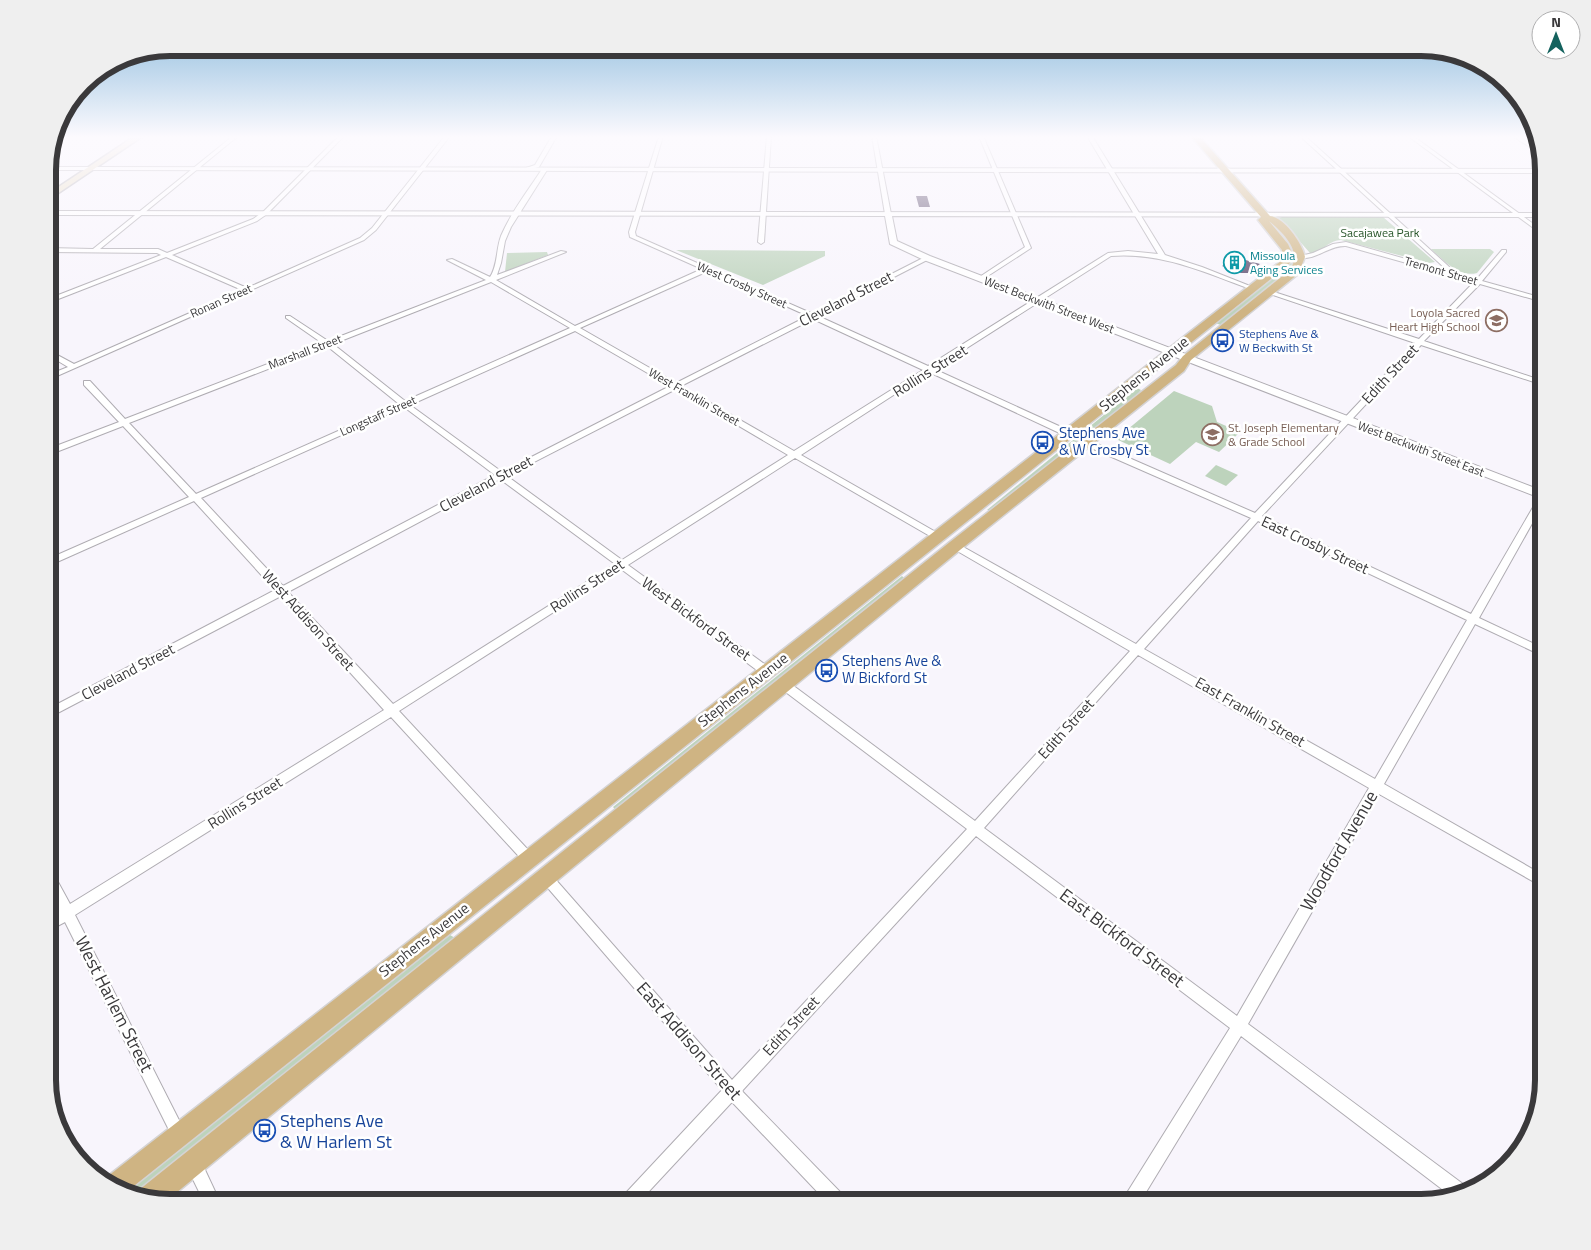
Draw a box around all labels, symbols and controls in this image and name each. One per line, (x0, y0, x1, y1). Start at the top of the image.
north arrow (1531, 10, 1581, 60)
text: N (1551, 11, 1561, 32)
park label: Sacajawea Park (1340, 223, 1420, 242)
place label: Missoula Aging Services (1250, 246, 1323, 279)
building icon: Missoula Aging Services (1222, 251, 1246, 275)
street label: Tremont Street (1402, 251, 1481, 290)
street label: West Crosby Street (694, 256, 791, 313)
street label: Cleveland Street (795, 265, 897, 332)
street label: West Beckwith Street West (981, 271, 1118, 338)
street label: Ronan Street (187, 278, 256, 323)
place label: Loyola Sacred Heart High School (1389, 303, 1480, 336)
school or university icon: Loyola Sacred Heart High School (1484, 308, 1508, 332)
place label: Stephens Ave & W Beckwith St (1239, 324, 1319, 357)
street label: Marshall Street (265, 329, 345, 374)
bus stop icon: Stephens Ave & W Beckwith St (1211, 329, 1235, 353)
street label: Stephens Avenue (1094, 330, 1194, 417)
street label: Rollins Street (888, 338, 972, 403)
street label: Edith Street (1356, 338, 1424, 409)
street label: West Franklin Street (645, 363, 744, 431)
street label: Longstaff Street (336, 390, 420, 441)
street label: West Beckwith Street East (1355, 416, 1488, 482)
place label: St. Joseph Elementary & Grade School (1228, 418, 1339, 451)
place label: Stephens Ave & W Crosby St (1059, 421, 1150, 461)
school or university icon: St. Joseph Elementary & Grade School (1200, 423, 1224, 447)
bus stop icon: Stephens Ave & W Crosby St (1031, 430, 1055, 454)
street label: Cleveland Street (435, 449, 537, 518)
street label: East Crosby Street (1258, 510, 1373, 580)
street label: Rollins Street (545, 553, 629, 618)
street label: West Addison Street (257, 564, 361, 676)
street label: West Bickford Street (637, 571, 756, 667)
street label: Cleveland Street (77, 637, 179, 706)
street label: Stephens Avenue (692, 647, 793, 732)
place label: Stephens Ave & W Bickford St (842, 649, 942, 689)
bus stop icon: Stephens Ave & W Bickford St (814, 658, 838, 682)
street label: East Franklin Street (1191, 671, 1310, 753)
street label: Edith Street (1032, 693, 1100, 764)
street label: Rollins Street (203, 770, 287, 835)
street label: Woodford Avenue (1293, 785, 1384, 916)
street label: East Bickford Street (1054, 882, 1191, 994)
street label: Stephens Avenue (373, 897, 474, 982)
street label: West Harlem Street (69, 931, 161, 1077)
street label: East Addison Street (630, 976, 749, 1106)
street label: Edith Street (757, 990, 825, 1061)
place label: Stephens Ave & W Harlem St (280, 1107, 392, 1155)
bus stop icon: Stephens Ave & W Harlem St (252, 1119, 276, 1143)

